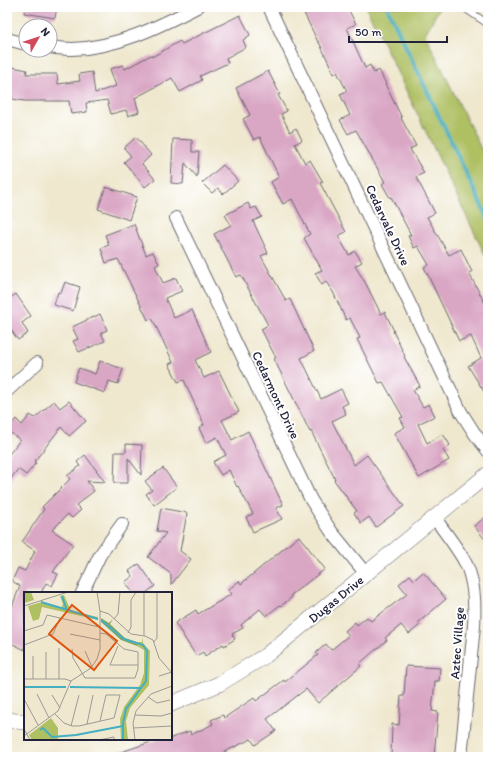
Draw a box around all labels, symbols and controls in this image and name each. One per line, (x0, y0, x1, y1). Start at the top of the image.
north arrow (18, 18, 58, 58)
scale bar (349, 18, 447, 44)
text: N (38, 25, 53, 39)
text: 50 m (355, 25, 381, 39)
street label: Cedarvale Drive (363, 182, 413, 268)
street label: Cedarmont Drive (249, 349, 303, 441)
street label: Dugas Drive (305, 572, 367, 626)
inset map (24, 592, 172, 740)
street label: Aztec Village (447, 606, 467, 680)

